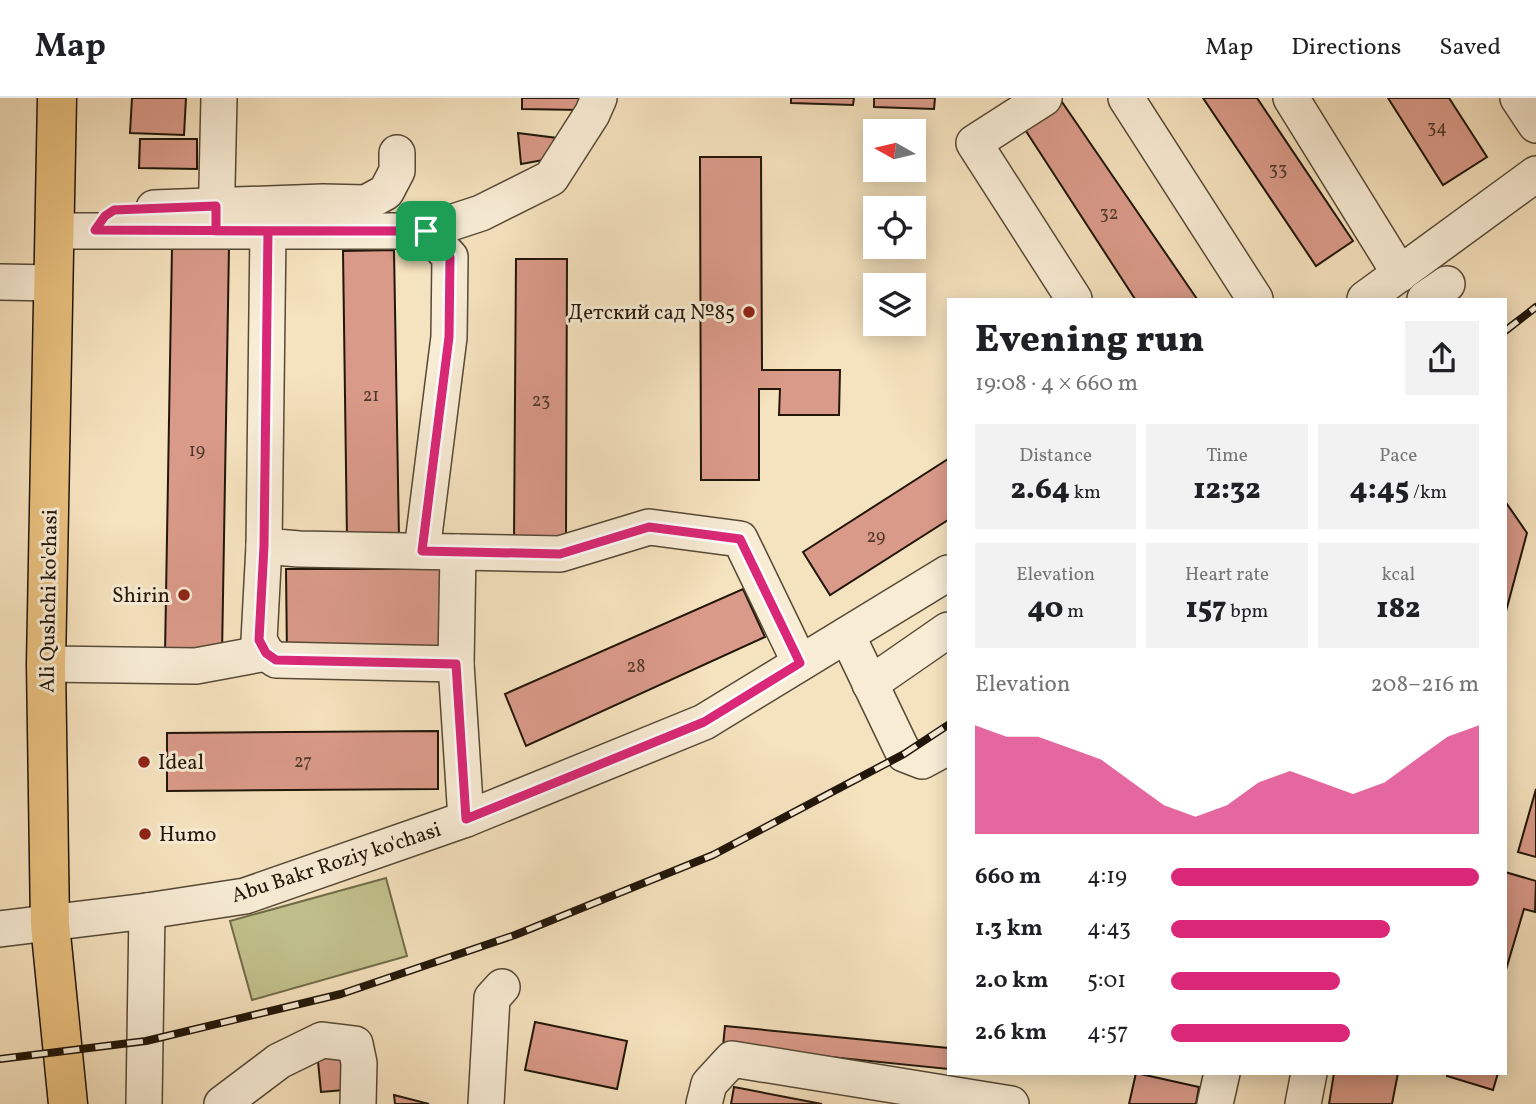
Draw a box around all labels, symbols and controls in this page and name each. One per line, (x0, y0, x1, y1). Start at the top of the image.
text: Map (35, 25, 106, 71)
text: Map (1205, 31, 1253, 65)
text: Directions (1291, 31, 1401, 65)
text: Saved (1439, 31, 1501, 65)
house number: 34 (1427, 116, 1447, 141)
north arrow (863, 119, 926, 182)
map controls (863, 119, 926, 336)
house number: 33 (1269, 158, 1287, 183)
button: locate (863, 196, 926, 259)
pin (396, 201, 456, 261)
house number: 32 (1100, 202, 1118, 227)
icon: arrive (407, 212, 445, 250)
button: layers (863, 273, 926, 336)
place label: Детский сад №85 (568, 299, 735, 328)
marker: Детский сад №85 (741, 304, 757, 320)
text: Evening run (975, 315, 1205, 368)
button: share (1405, 321, 1479, 395)
text: 19:08 · 4 × 660 m (975, 368, 1138, 400)
house number: 21 (363, 384, 379, 409)
house number: 23 (532, 389, 550, 414)
house number: 19 (189, 439, 205, 464)
text: Distance (1019, 443, 1092, 469)
text: Time (1206, 443, 1248, 469)
text: Pace (1379, 443, 1417, 469)
text: 2.64 (1010, 469, 1070, 511)
text: 12:32 (1193, 469, 1261, 511)
text: 4:45 (1350, 469, 1409, 511)
text: km (1070, 480, 1101, 506)
text: /km (1409, 480, 1447, 506)
street label: Ali Qushchi ko'chasi (33, 509, 66, 693)
house number: 29 (867, 525, 885, 550)
text: Elevation (1016, 562, 1095, 588)
text: Heart rate (1185, 562, 1269, 588)
text: kcal (1381, 562, 1415, 588)
place label: Shirin (112, 582, 170, 611)
marker: Shirin (176, 587, 192, 603)
text: 40 (1027, 588, 1063, 630)
text: 157 (1186, 588, 1226, 630)
text: 182 (1376, 588, 1420, 630)
text: m (1063, 599, 1084, 625)
text: bpm (1226, 599, 1268, 625)
house number: 28 (627, 655, 645, 680)
text: Elevation (975, 669, 1071, 701)
text: 208–216 m (1370, 669, 1479, 701)
place label: Ideal (158, 749, 204, 778)
house number: 27 (294, 750, 312, 775)
marker: Ideal (136, 754, 152, 770)
street label: Abu Bakr Roziy ko'chasi (228, 816, 445, 911)
place label: Humo (159, 821, 216, 850)
marker: Humo (137, 826, 153, 842)
text: 660 m (975, 861, 1041, 893)
text: 4:19 (1087, 861, 1127, 893)
text: 1.3 km (975, 913, 1043, 945)
text: 4:43 (1087, 913, 1131, 945)
text: 2.0 km (975, 965, 1048, 997)
text: 5:01 (1087, 965, 1126, 997)
text: 2.6 km (975, 1017, 1047, 1049)
text: 4:57 (1087, 1017, 1128, 1049)

